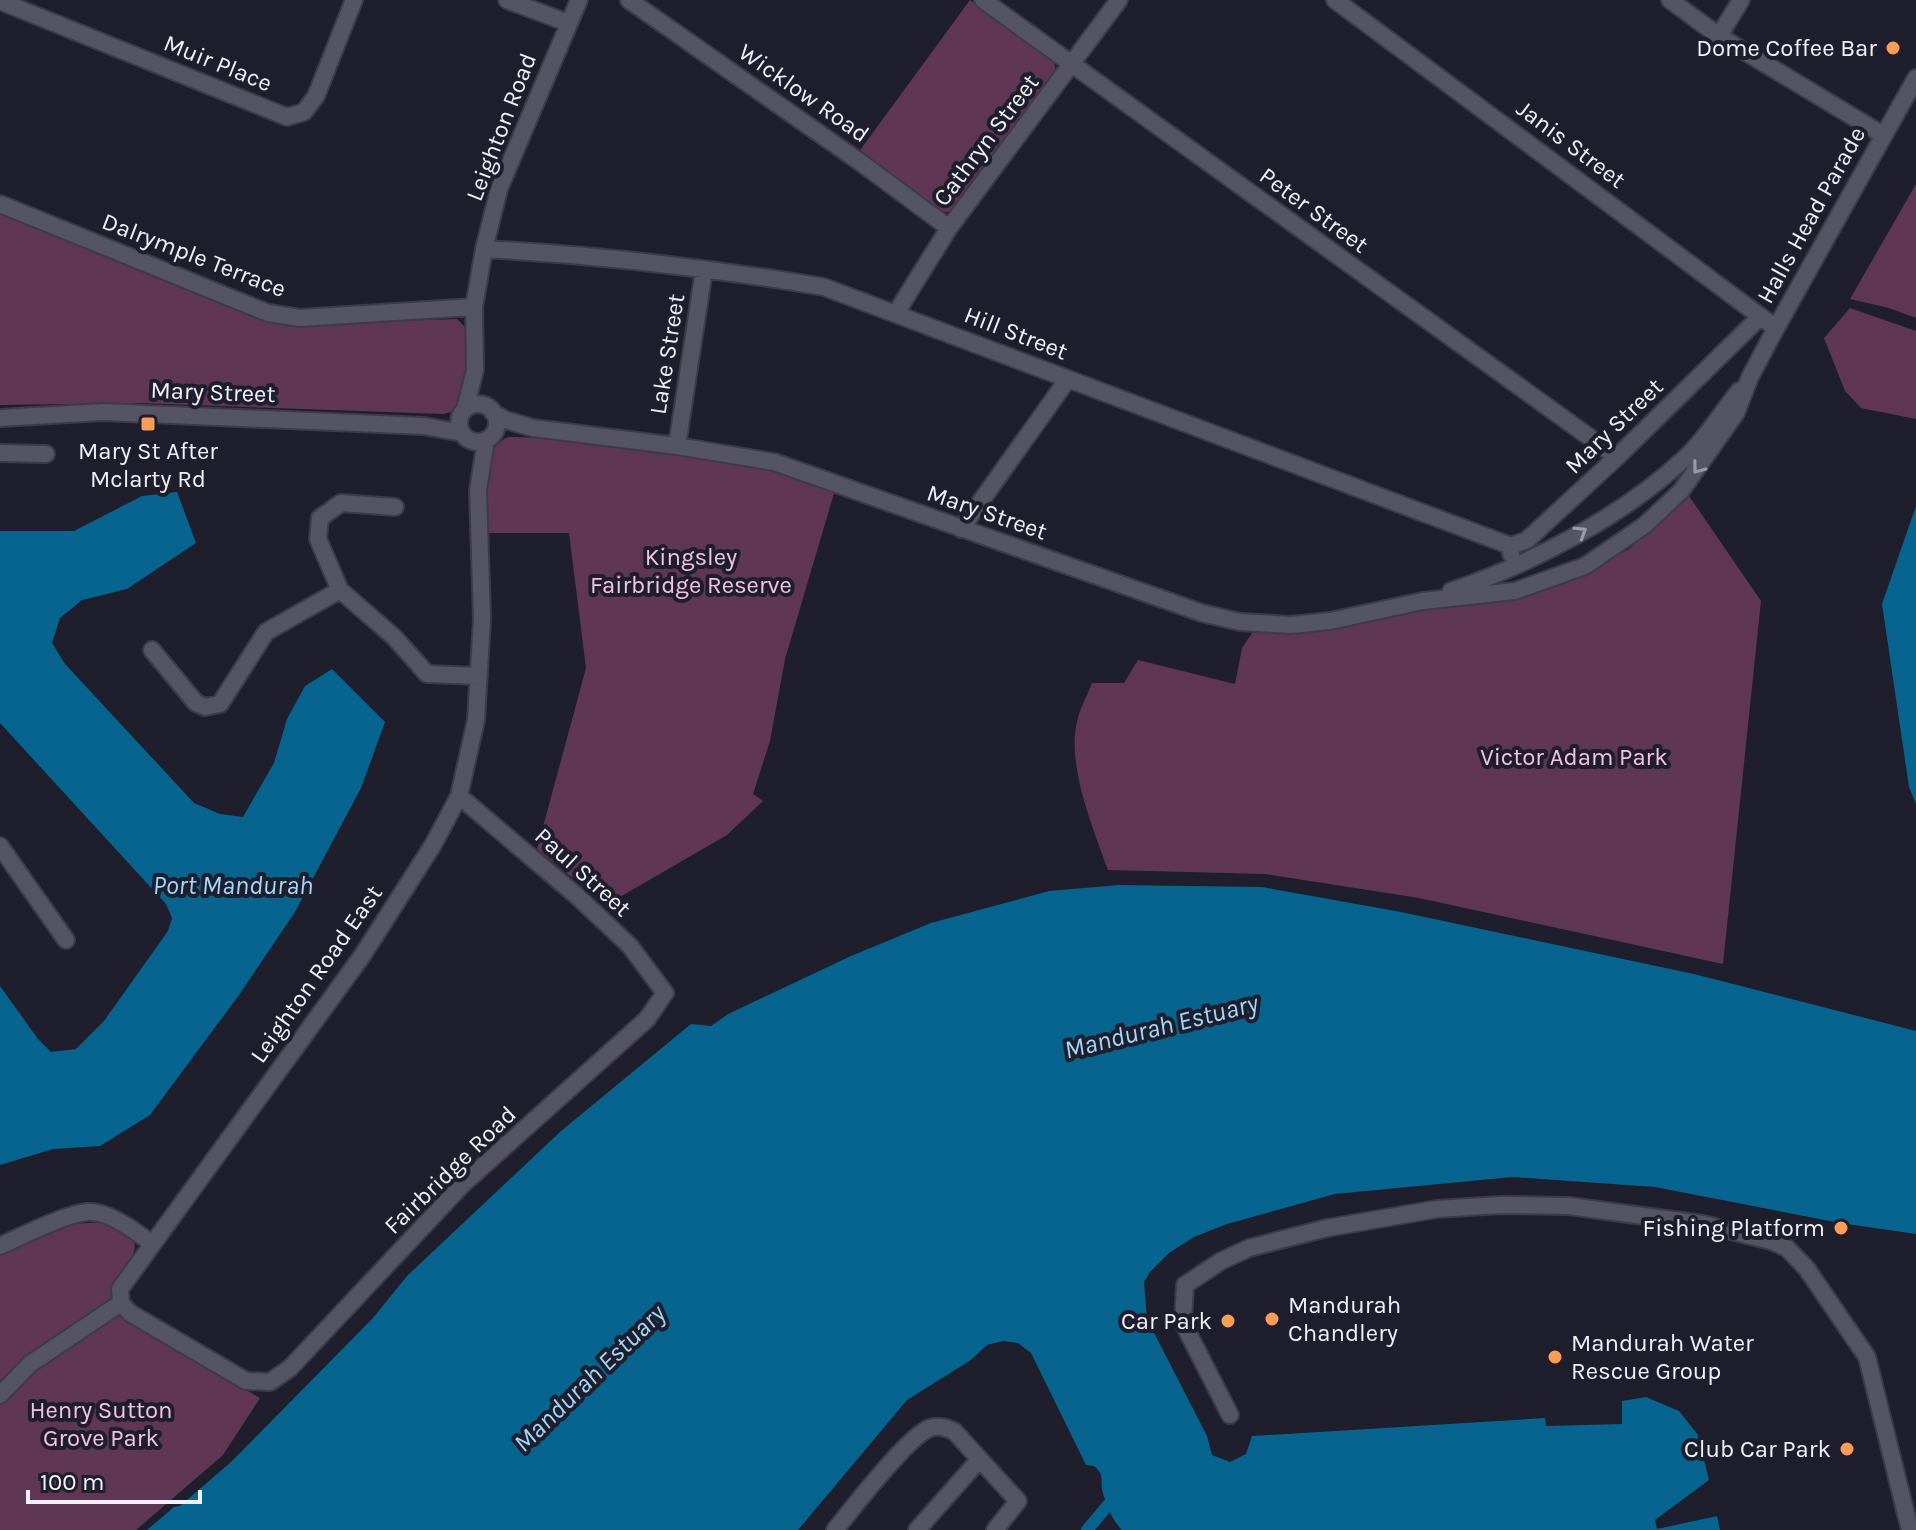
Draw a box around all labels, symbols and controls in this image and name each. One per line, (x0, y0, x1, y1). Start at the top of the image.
street label: Muir Place (160, 29, 276, 97)
place label: Dome Coffee Bar (1696, 34, 1877, 62)
street label: Wicklow Road (733, 38, 875, 148)
marker: Dome Coffee Bar (1884, 39, 1902, 57)
street label: Leighton Road (460, 49, 542, 205)
street label: Cathryn Street (927, 69, 1045, 211)
street label: Janis Street (1511, 94, 1631, 194)
street label: Halls Head Parade (1751, 122, 1871, 308)
street label: Peter Street (1254, 161, 1374, 259)
street label: Dalrymple Terrace (98, 207, 290, 303)
street label: Lake Street (644, 292, 690, 416)
street label: Hill Street (960, 301, 1072, 365)
street label: Mary Street (1559, 373, 1669, 479)
street label: Mary Street (150, 376, 276, 408)
marker: Mary St After Mclarty Rd (139, 415, 157, 433)
place label: Mary St After Mclarty Rd (78, 437, 218, 493)
one-way arrow (1693, 460, 1707, 474)
street label: Mary Street (923, 478, 1051, 546)
one-way arrow (1572, 526, 1586, 541)
park label: Kingsley Fairbridge Reserve (590, 543, 792, 599)
park label: Victor Adam Park (1480, 743, 1668, 771)
street label: Paul Street (529, 822, 637, 922)
water label: Port Mandurah (153, 870, 313, 901)
street label: Leighton Road East (244, 880, 388, 1068)
water label: Mandurah Estuary (1061, 987, 1262, 1066)
street label: Fairbridge Road (378, 1100, 522, 1240)
place label: Fishing Platform (1643, 1214, 1825, 1242)
marker: Fishing Platform (1832, 1219, 1850, 1237)
place label: Mandurah Chandlery (1288, 1291, 1401, 1347)
water label: Mandurah Estuary (507, 1298, 672, 1459)
place label: Car Park (1121, 1307, 1212, 1335)
marker: Mandurah Chandlery (1263, 1310, 1281, 1328)
marker: Car Park (1219, 1312, 1237, 1330)
place label: Mandurah Water Rescue Group (1571, 1329, 1754, 1385)
marker: Mandurah Water Rescue Group (1546, 1348, 1564, 1366)
park label: Henry Sutton Grove Park (29, 1396, 173, 1452)
place label: Club Car Park (1684, 1435, 1831, 1463)
marker: Club Car Park (1838, 1440, 1856, 1458)
scale bar (28, 1454, 200, 1504)
text: 100 m (40, 1468, 105, 1496)

